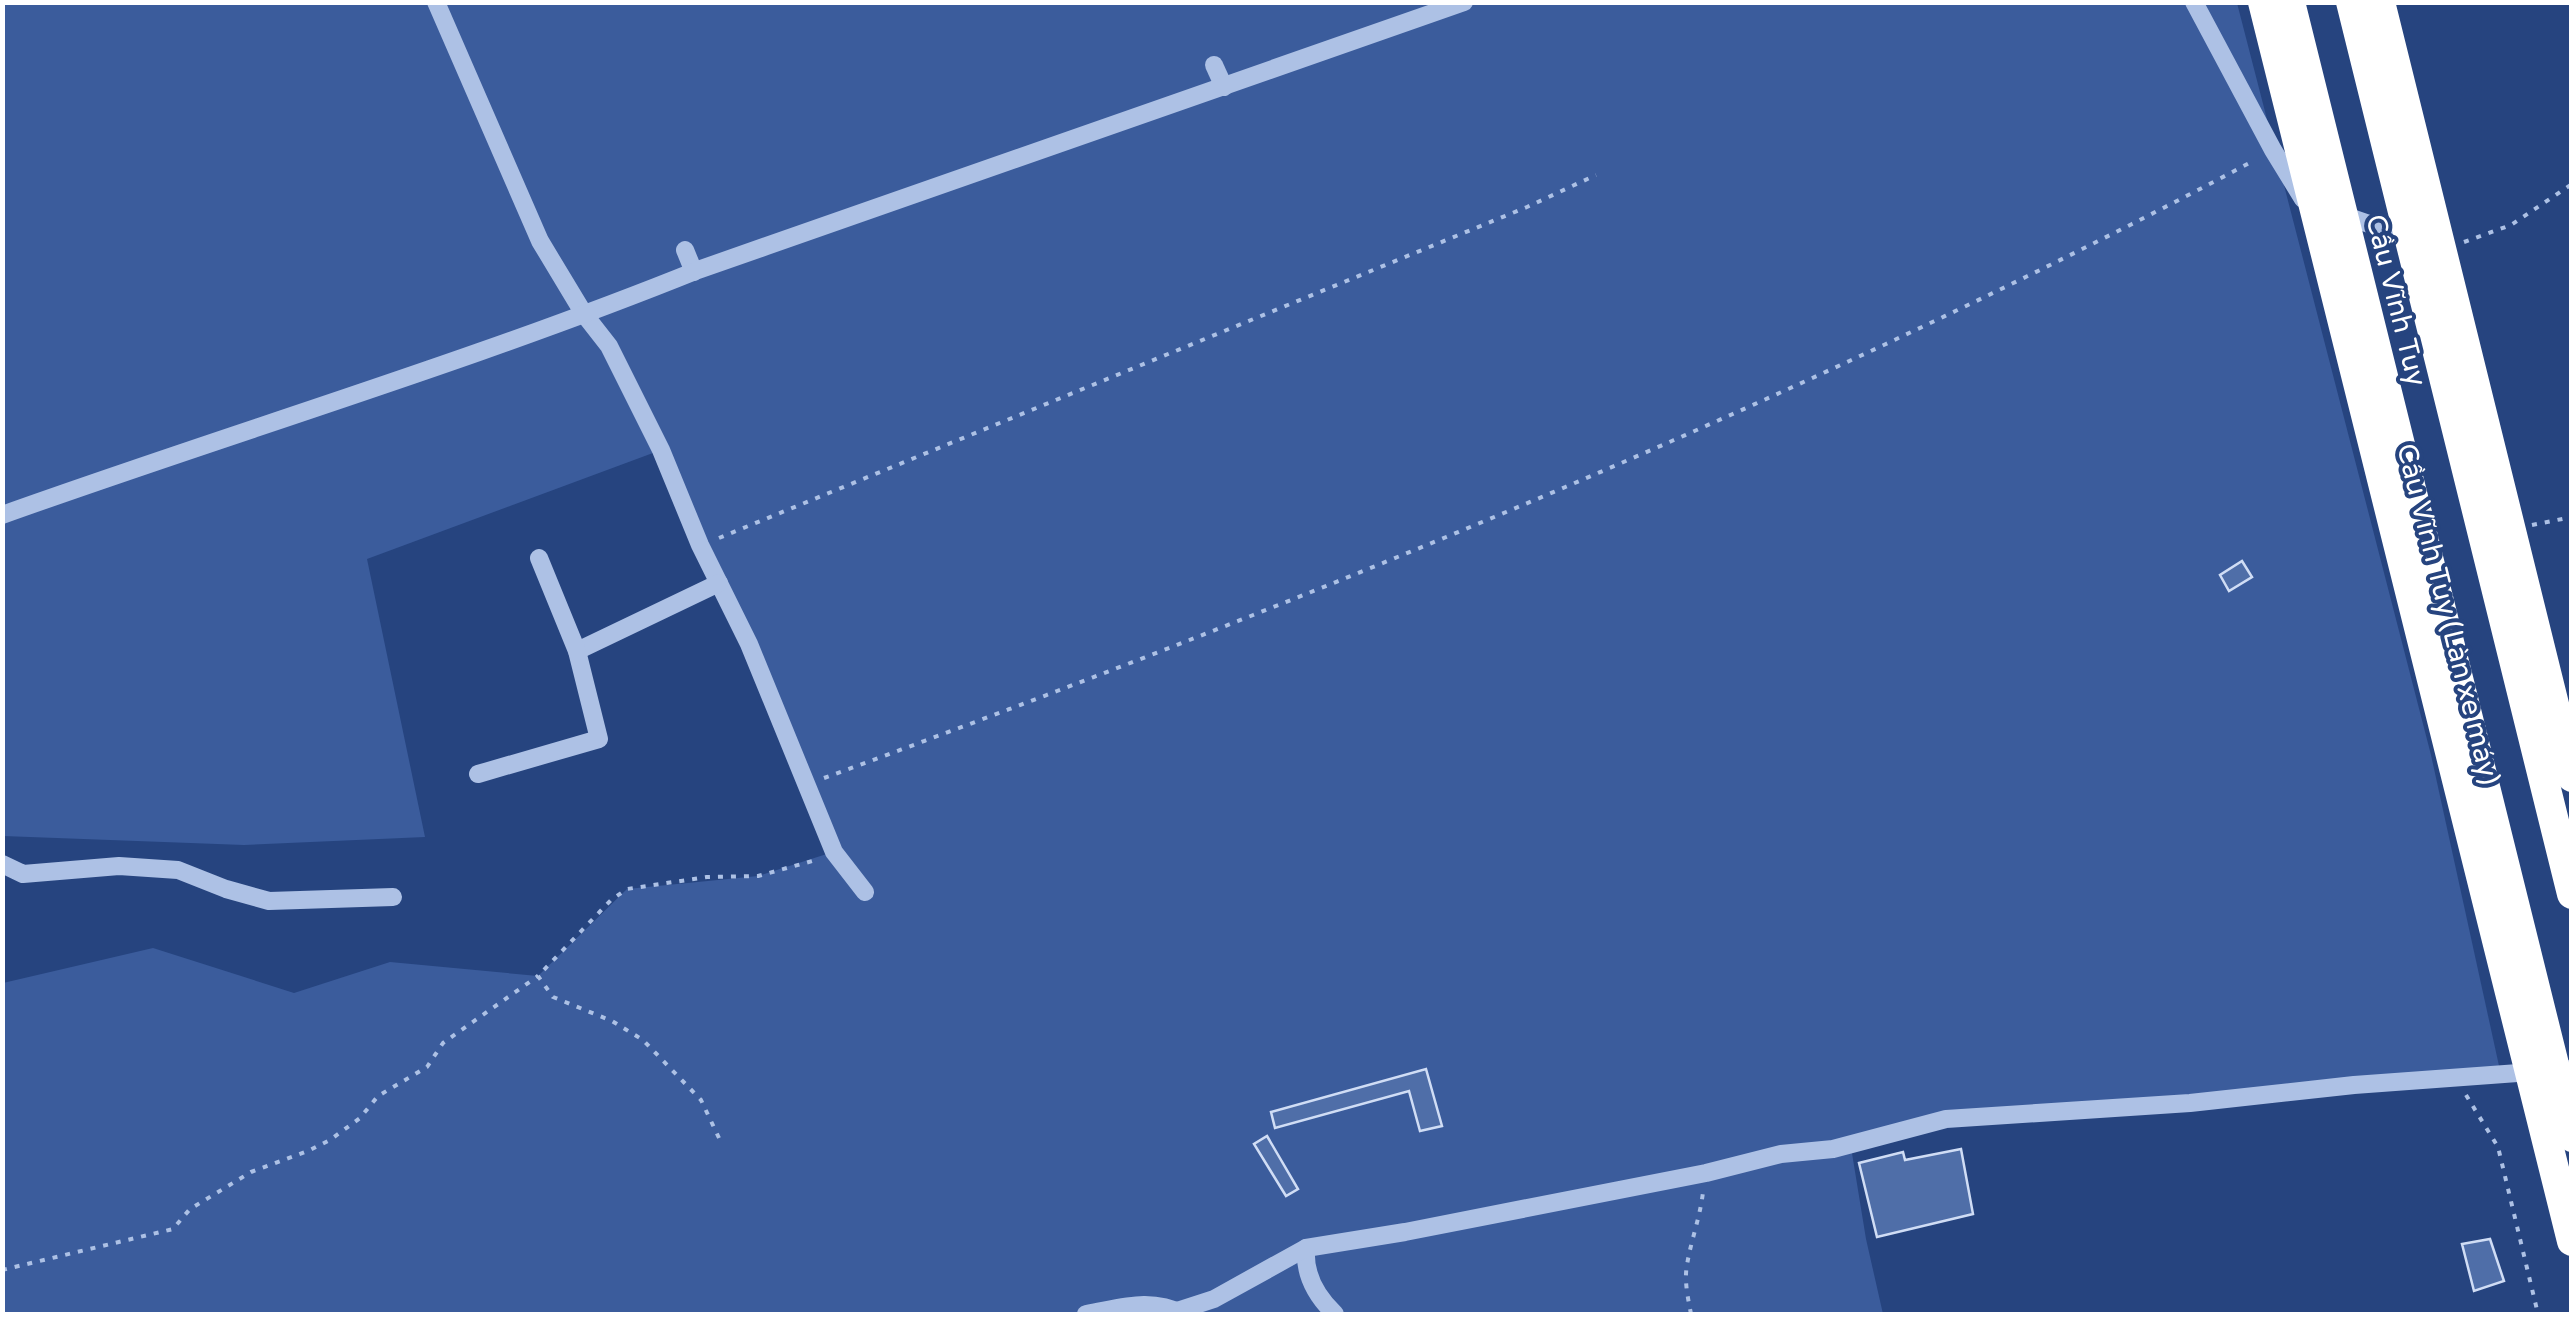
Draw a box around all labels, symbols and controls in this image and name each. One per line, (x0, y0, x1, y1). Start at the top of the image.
street label: Cầu Vĩnh Tuy (2358, 211, 2434, 390)
street label: Cầu Vĩnh Tuy (Làn xe máy) (2389, 440, 2507, 788)

